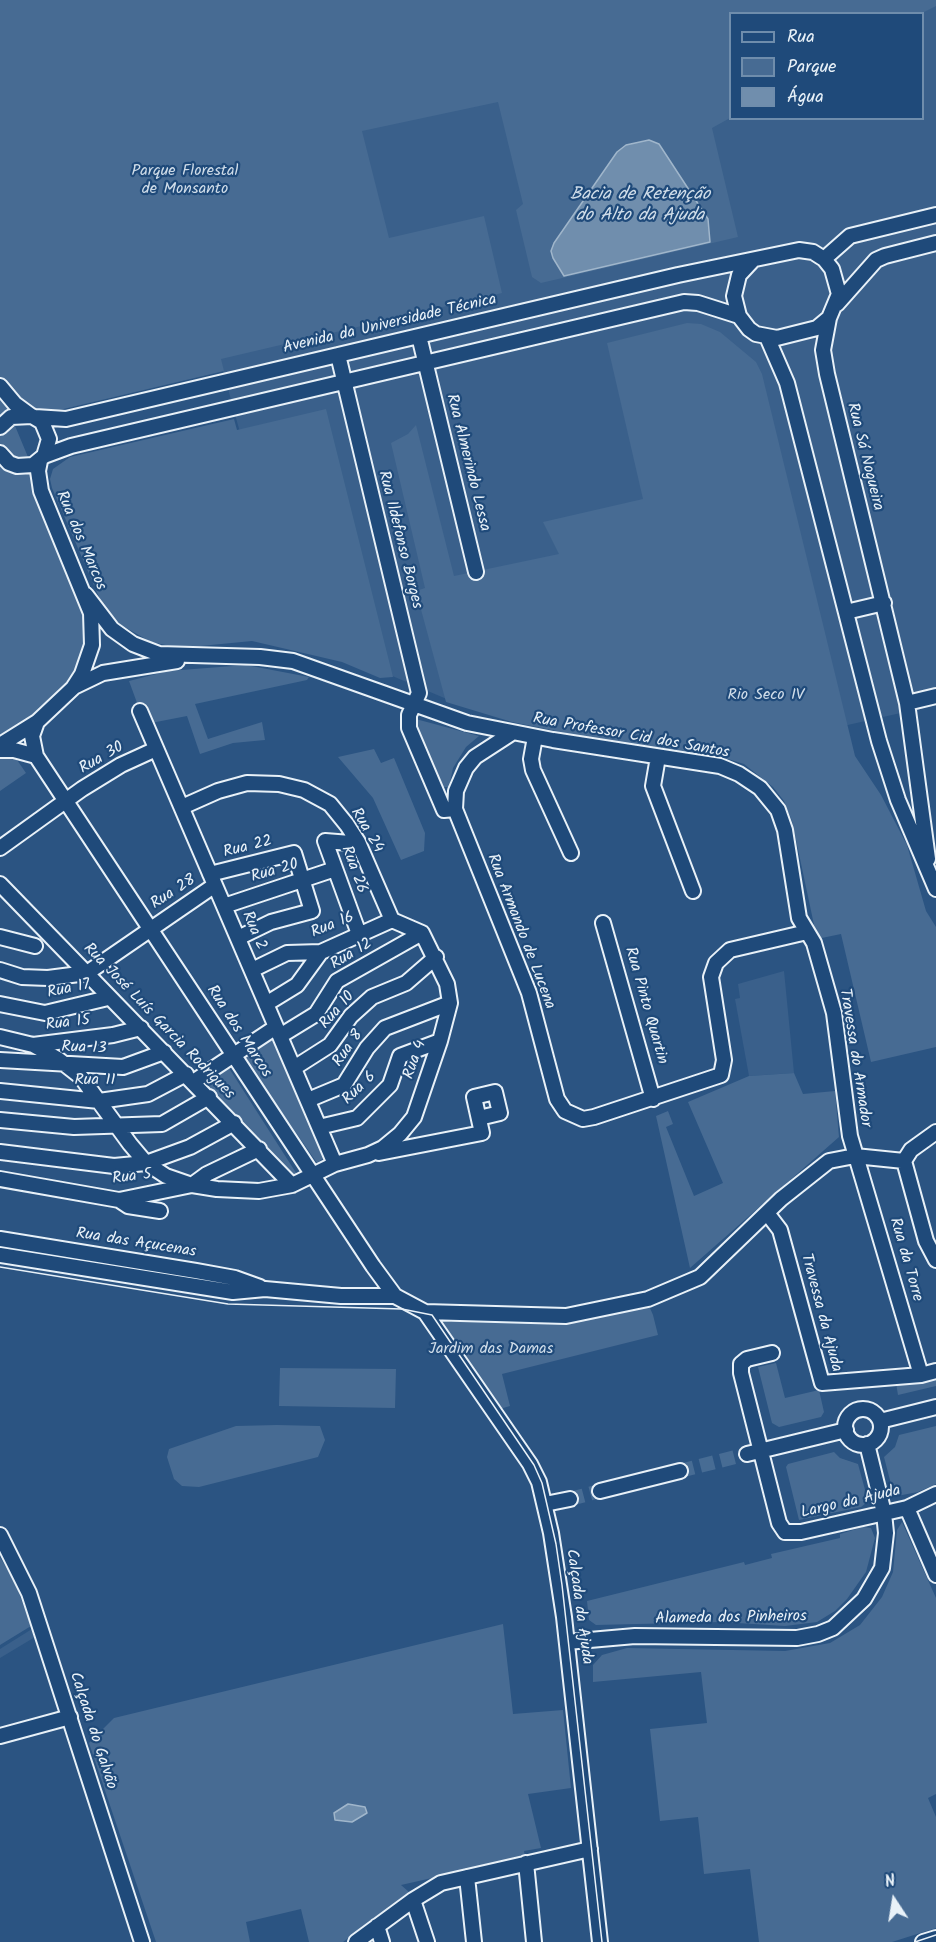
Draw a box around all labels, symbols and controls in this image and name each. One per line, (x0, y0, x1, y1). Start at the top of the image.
legend (729, 12, 924, 120)
text: Rua (787, 23, 815, 52)
text: Parque (787, 53, 836, 82)
text: Água (787, 83, 824, 112)
park label: Parque Florestal de Monsanto (132, 162, 238, 200)
water label: Bacia de Retenção do Alto da Ajuda (570, 185, 710, 228)
street label: Avenida da Universidade Técnica (281, 291, 499, 359)
street label: Rua Almerindo Lessa (441, 392, 493, 534)
street label: Rua Sá Nogueira (841, 401, 887, 513)
street label: Rua Ildefonso Borges (373, 469, 425, 611)
street label: Rua dos Marcos (50, 488, 110, 594)
park label: Rio Seco IV (728, 686, 804, 706)
street label: Rua Professor Cid dos Santos (531, 710, 731, 764)
street label: Rua 30 (76, 739, 128, 779)
street label: Rua 24 (345, 805, 387, 857)
street label: Rua 22 (222, 833, 274, 863)
street label: Rua 26 (336, 844, 370, 896)
street label: Rua Armando de Lucena (482, 852, 558, 1012)
street label: Rua 20 (249, 856, 301, 888)
street label: Rua 28 (148, 871, 200, 915)
street label: Rua 2 (236, 909, 270, 953)
street label: Rua 16 (309, 909, 357, 943)
street label: Rua 12 (328, 935, 376, 975)
street label: Rua José Luís Garcia Rodrigues (78, 940, 238, 1104)
street label: Rua Pinto Quartin (619, 945, 671, 1067)
street label: Rua 17 (46, 976, 92, 1004)
street label: Rua dos Marcos (201, 982, 275, 1082)
street label: Travessa do Armador (834, 987, 874, 1129)
street label: Rua 10 (316, 988, 360, 1034)
street label: Rua 15 (45, 1012, 91, 1036)
street label: Rua 8 (329, 1027, 369, 1071)
street label: Rua 4 (400, 1038, 432, 1082)
street label: Rua 13 (61, 1039, 107, 1059)
street label: Rua 6 (339, 1068, 381, 1110)
street label: Rua 11 (74, 1071, 116, 1091)
street label: Rua 5 (111, 1166, 153, 1190)
street label: Rua da Torre (884, 1216, 926, 1304)
street label: Rua das Açucenas (75, 1225, 197, 1263)
street label: Travessa da Ajuda (795, 1252, 845, 1374)
park label: Jardim das Damas (429, 1340, 553, 1360)
street label: Largo da Ajuda (799, 1482, 903, 1524)
street label: Calçada da Ajuda (560, 1548, 596, 1666)
street label: Alameda dos Pinheiros (655, 1608, 807, 1630)
street label: Calçada do Galvão (64, 1670, 120, 1792)
text: N (883, 1869, 898, 1895)
north arrow (864, 1870, 924, 1930)

